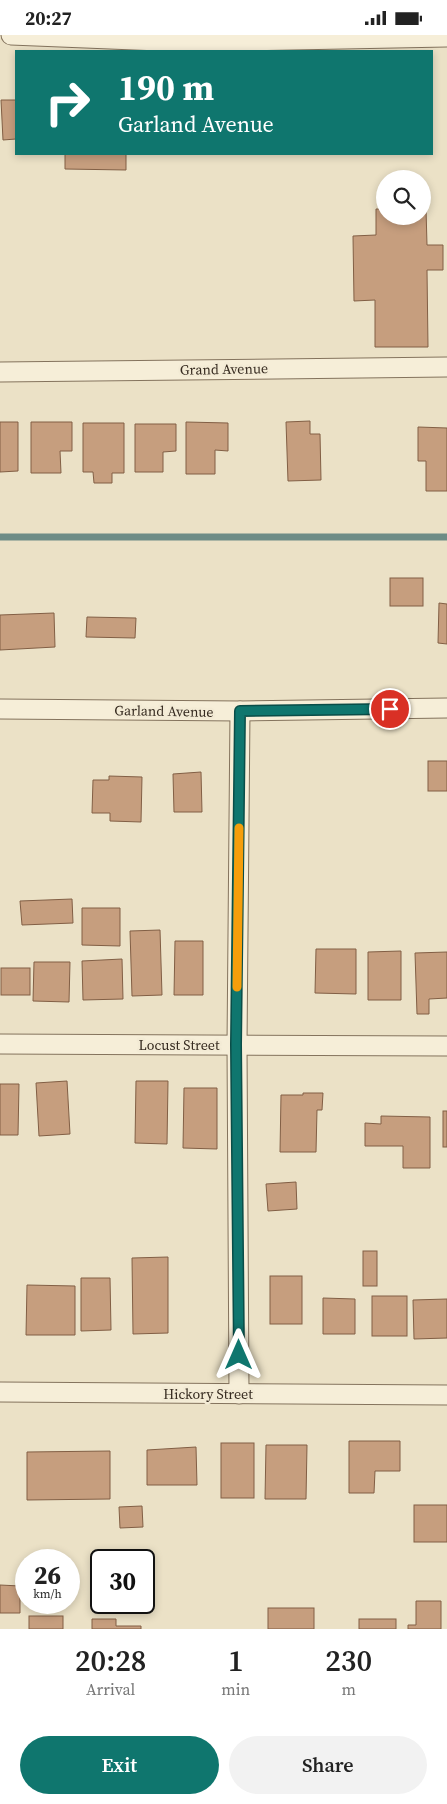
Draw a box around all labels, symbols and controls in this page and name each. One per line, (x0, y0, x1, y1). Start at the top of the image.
text: 20:27 (25, 5, 72, 31)
text: 190 m (118, 64, 214, 112)
icon: right (35, 70, 100, 135)
text: Garland Avenue (118, 109, 274, 139)
map controls (376, 170, 431, 225)
button: search (376, 170, 431, 225)
street label: Grand Avenue (180, 358, 268, 380)
pin (369, 688, 411, 730)
icon: arrive (376, 695, 404, 723)
street label: Garland Avenue (114, 700, 214, 722)
street label: Locust Street (138, 1035, 220, 1055)
position arrow (212, 1328, 264, 1380)
street label: Hickory Street (163, 1384, 253, 1404)
speed limit sign: 30 (90, 1549, 155, 1614)
text: 26 (34, 1558, 61, 1592)
text: km/h (33, 1586, 62, 1602)
text: 20:28 (75, 1640, 146, 1681)
text: 1 (228, 1640, 244, 1681)
text: 230 (325, 1640, 372, 1681)
text: Arrival (86, 1678, 135, 1700)
text: min (221, 1678, 250, 1700)
text: m (341, 1678, 356, 1700)
button: Exit (20, 1736, 219, 1794)
button: Share (229, 1736, 427, 1794)

